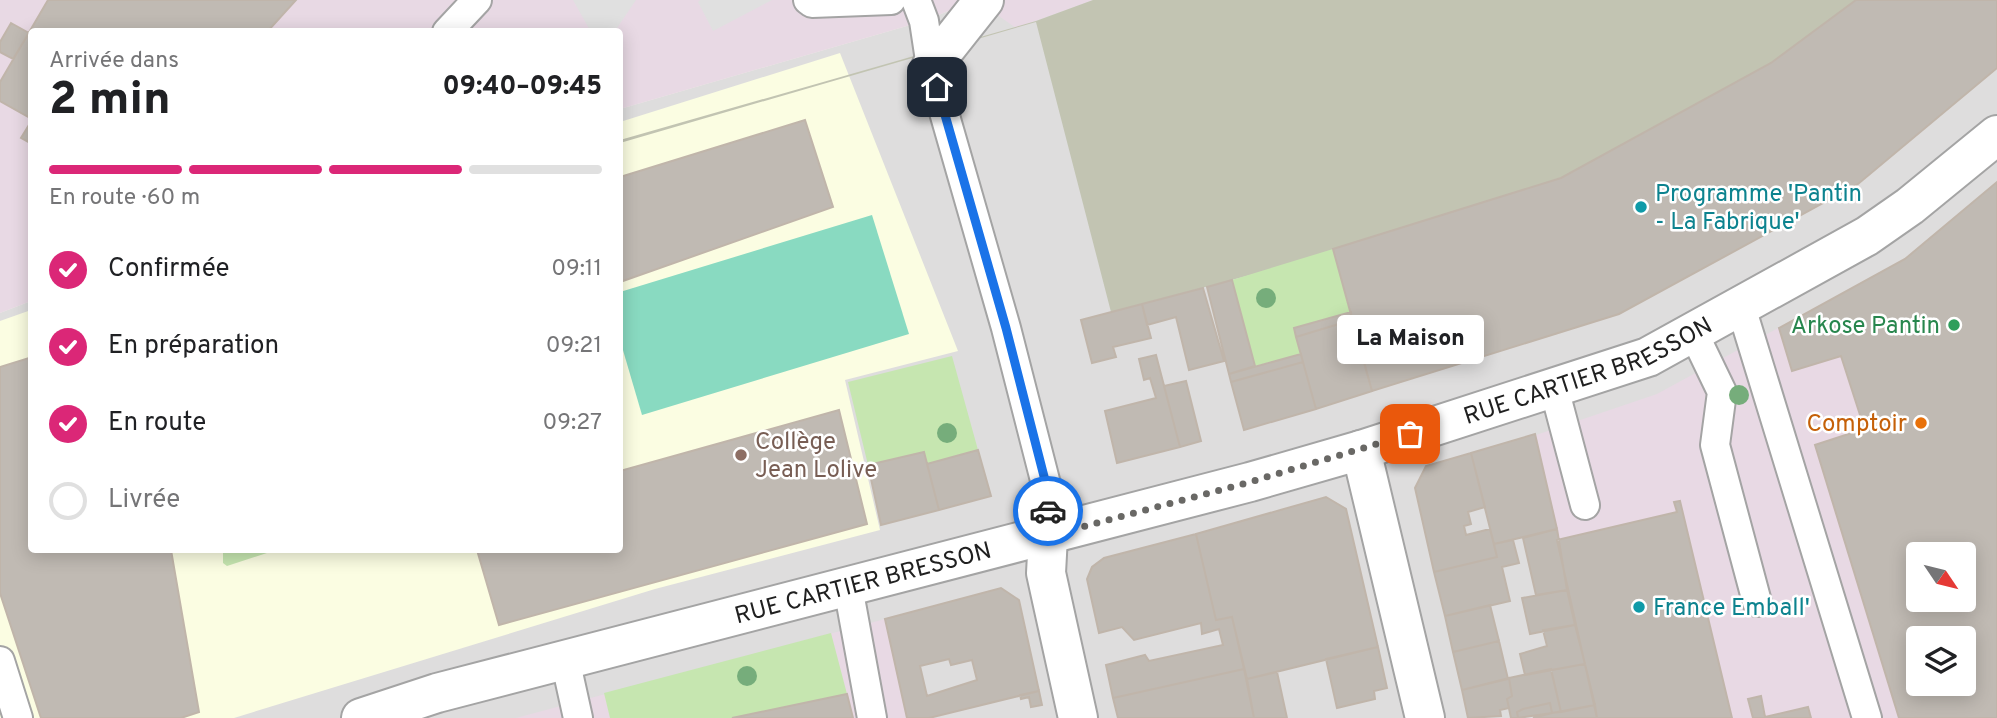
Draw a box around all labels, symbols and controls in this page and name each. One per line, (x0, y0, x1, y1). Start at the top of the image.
text: Arrivée dans (49, 47, 179, 76)
pin (907, 57, 967, 117)
icon: home (918, 68, 956, 106)
text: 09:40–09:45 (443, 71, 602, 104)
text: 2 min (49, 72, 171, 131)
place label: Programme 'Pantin - La Fabrique' (1655, 180, 1862, 238)
text: En route · 60 m (49, 184, 200, 213)
marker: Programme 'Pantin - La Fabrique' (1633, 199, 1649, 215)
icon: check (49, 251, 87, 289)
text: Confirmée (108, 253, 230, 286)
text: 09:11 (551, 255, 602, 284)
street label: RUE CARTIER BRESSON (1460, 311, 1718, 433)
place label: Arkose Pantin (1791, 312, 1940, 342)
callout: La Maison (1336, 315, 1484, 364)
marker: Arkose Pantin (1946, 317, 1962, 333)
text: La Maison (1356, 325, 1465, 354)
icon: check (49, 328, 87, 366)
text: En préparation (108, 330, 279, 363)
text: 09:21 (546, 332, 602, 361)
pin (1380, 404, 1440, 464)
icon: check (49, 405, 87, 443)
text: En route (108, 407, 206, 440)
text: 09:27 (542, 409, 602, 438)
place label: Comptoir (1806, 410, 1907, 440)
icon: bag (1391, 415, 1429, 453)
marker: Comptoir (1913, 415, 1929, 431)
place label: Collège Jean Lolive (755, 428, 877, 486)
marker: Collège Jean Lolive (733, 447, 749, 463)
courier (1013, 476, 1083, 546)
text: Livrée (108, 484, 180, 517)
icon: car (1029, 492, 1067, 530)
street label: RUE CARTIER BRESSON (732, 537, 995, 632)
north arrow (1906, 542, 1976, 612)
map controls (1906, 542, 1976, 696)
place label: France Emball' (1653, 594, 1810, 624)
marker: France Emball' (1631, 599, 1647, 615)
button: layers (1906, 626, 1976, 696)

